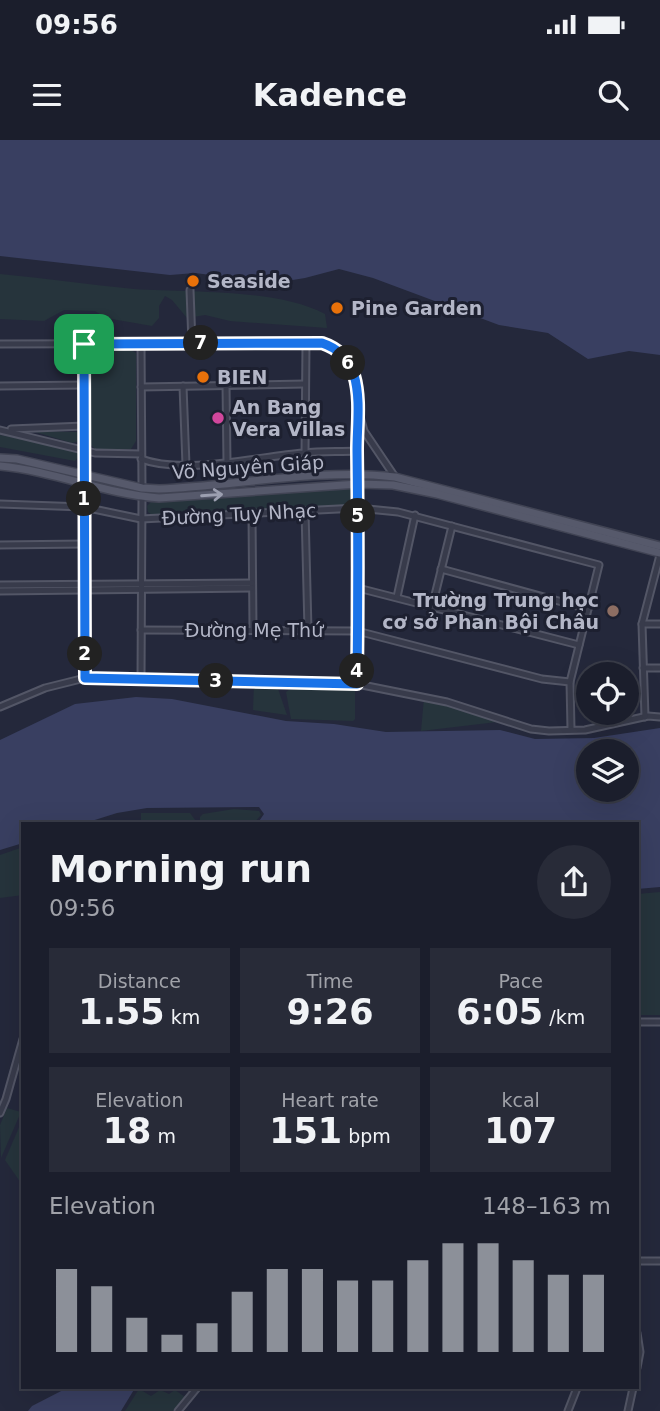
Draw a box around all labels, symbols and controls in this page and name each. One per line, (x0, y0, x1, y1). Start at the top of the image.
text: 09:56 (35, 10, 118, 40)
icon: menu (28, 76, 66, 114)
text: Kadence (253, 76, 407, 114)
icon: search (594, 76, 632, 114)
place label: Seaside (207, 270, 291, 292)
marker: Seaside (185, 273, 201, 289)
place label: Pine Garden (351, 297, 482, 319)
marker: Pine Garden (329, 300, 345, 316)
pin (54, 314, 114, 374)
icon: arrive (65, 325, 103, 363)
pin: 7 (184, 326, 218, 360)
text: 7 (194, 331, 207, 353)
pin: 6 (330, 346, 366, 381)
text: 6 (341, 351, 354, 373)
place label: BIEN (217, 366, 267, 388)
marker: BIEN (195, 369, 211, 385)
place label: An Bang Vera Villas (232, 396, 345, 440)
marker: An Bang Vera Villas (210, 410, 226, 426)
street label: Võ Nguyên Giáp (171, 451, 325, 483)
pin: 1 (66, 482, 102, 516)
text: 1 (77, 487, 90, 509)
one-way arrow (200, 488, 222, 501)
pin: 5 (340, 498, 376, 534)
street label: Đường Tuy Nhạc (161, 499, 317, 529)
text: 5 (351, 504, 364, 526)
place label: Trường Trung học cơ sở Phan Bội Châu (382, 589, 599, 633)
marker: Trường Trung học cơ sở Phan Bội Châu (605, 603, 621, 619)
street label: Đường Mẹ Thứ (185, 619, 324, 641)
pin: 2 (68, 636, 102, 672)
text: 2 (78, 642, 91, 664)
pin: 4 (340, 654, 374, 688)
text: 4 (350, 659, 363, 681)
map controls (576, 662, 639, 802)
button: locate (576, 662, 639, 725)
pin: 3 (198, 664, 234, 698)
text: 3 (209, 669, 222, 691)
button: layers (576, 739, 639, 802)
button: share (537, 845, 611, 919)
text: Morning run (49, 847, 312, 891)
text: 09:56 (49, 895, 115, 921)
text: Distance (98, 970, 181, 992)
text: Time (307, 970, 353, 992)
text: Pace (498, 970, 543, 992)
text: 1.55 (78, 992, 165, 1032)
text: 9:26 (286, 992, 374, 1032)
text: 6:05 (456, 992, 543, 1032)
text: km (165, 1006, 200, 1028)
text: /km (543, 1006, 585, 1028)
text: Elevation (95, 1089, 183, 1111)
text: Heart rate (281, 1089, 379, 1111)
text: kcal (501, 1089, 540, 1111)
text: 18 (103, 1111, 151, 1151)
text: 151 (269, 1111, 342, 1151)
text: 107 (484, 1111, 557, 1151)
text: m (151, 1125, 176, 1147)
text: bpm (342, 1125, 391, 1147)
text: Elevation (49, 1193, 156, 1219)
text: 148–163 m (482, 1193, 611, 1219)

